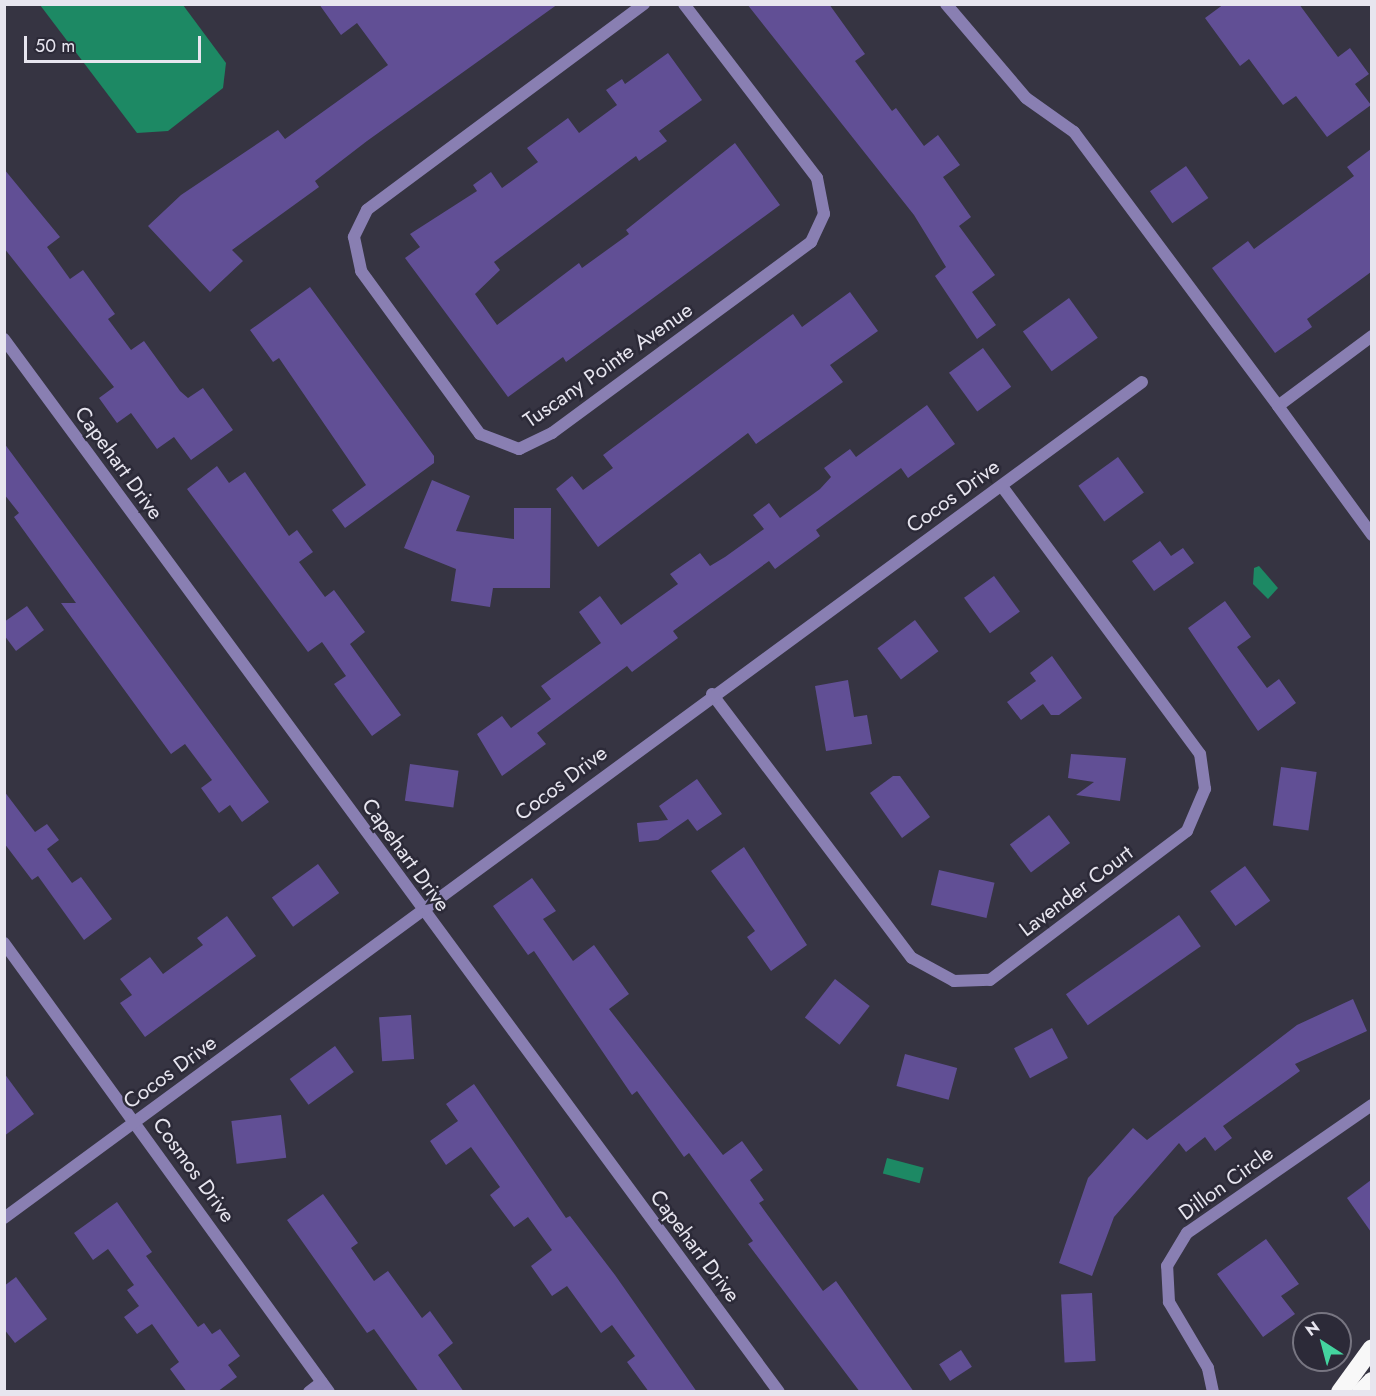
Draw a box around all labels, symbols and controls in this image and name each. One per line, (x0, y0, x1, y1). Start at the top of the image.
scale bar (27, 24, 204, 62)
text: 50 m (35, 33, 75, 59)
street label: Tuscany Pointe Avenue (519, 297, 697, 433)
street label: Capehart Drive (70, 402, 168, 524)
street label: Cocos Drive (902, 454, 1004, 538)
street label: Cocos Drive (510, 740, 612, 826)
street label: Capehart Drive (357, 794, 455, 916)
street label: Lavender Court (1014, 840, 1138, 942)
street label: Cocos Drive (119, 1030, 221, 1114)
street label: Cosmos Drive (147, 1113, 241, 1227)
street label: Dillon Circle (1174, 1140, 1278, 1226)
street label: Capehart Drive (645, 1185, 745, 1307)
north arrow (1292, 1312, 1352, 1372)
text: N (1300, 1316, 1324, 1342)

